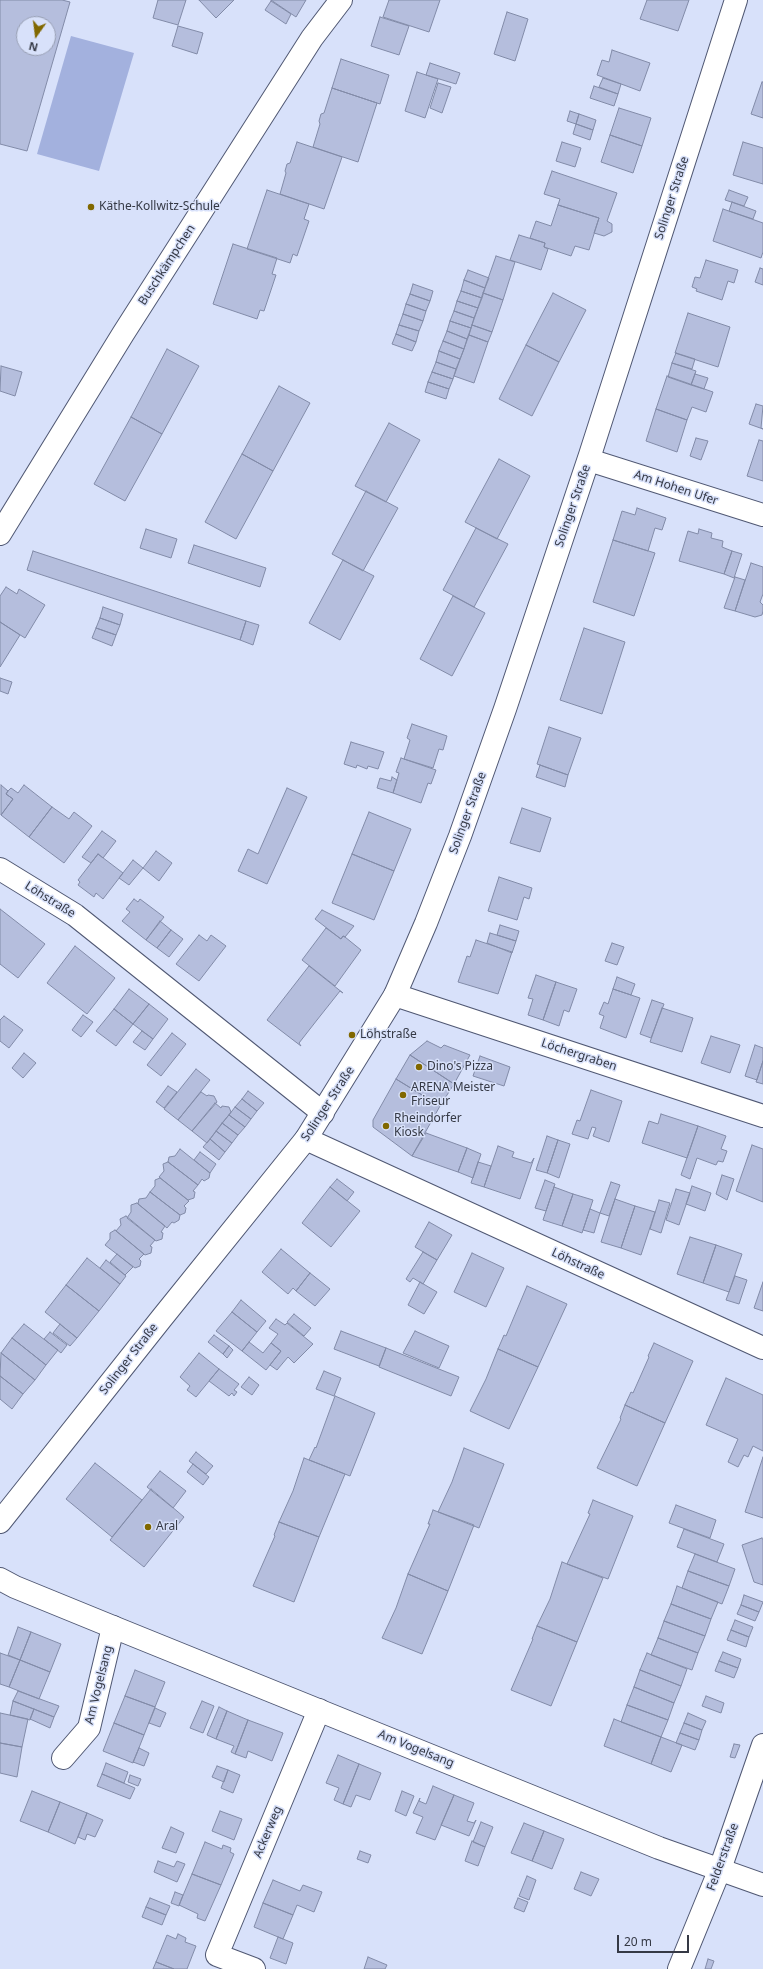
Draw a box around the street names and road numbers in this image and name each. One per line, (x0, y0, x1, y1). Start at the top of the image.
street label: Solinger Straße (652, 155, 692, 241)
street label: Buschkämpchen (136, 222, 198, 308)
street label: Solinger Straße (552, 463, 594, 549)
street label: Am Hohen Ufer (632, 468, 720, 508)
street label: Solinger Straße (446, 770, 490, 856)
street label: Löhstraße (22, 879, 78, 921)
street label: Löchergraben (539, 1036, 619, 1074)
street label: Solinger Straße (298, 1064, 358, 1144)
street label: Löhstraße (549, 1245, 607, 1283)
street label: Solinger Straße (97, 1321, 161, 1397)
street label: Am Vogelsang (82, 1644, 116, 1726)
street label: Am Vogelsang (376, 1727, 456, 1771)
street label: Ackerweg (251, 1804, 285, 1860)
street label: Felderstraße (704, 1821, 742, 1893)

